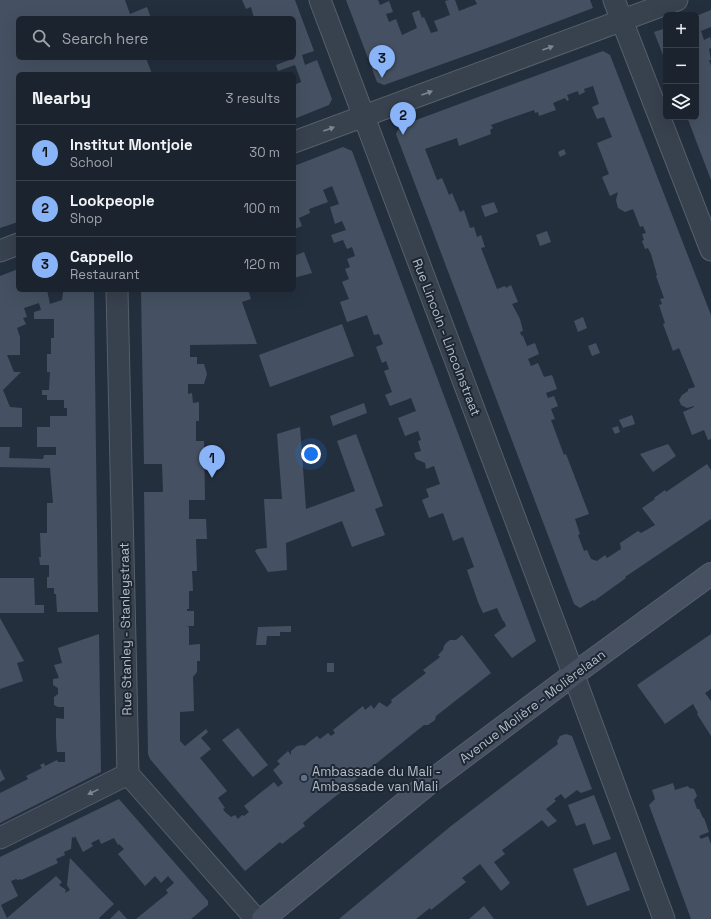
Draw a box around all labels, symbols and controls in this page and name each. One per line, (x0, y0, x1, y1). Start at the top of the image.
map controls (663, 12, 699, 120)
button: + (663, 12, 699, 48)
search box (16, 16, 296, 60)
icon: search (30, 27, 52, 49)
text: Search here (62, 29, 148, 48)
pin: 3 (369, 45, 395, 78)
one-way arrow (543, 45, 555, 51)
button: − (663, 48, 699, 84)
button: layers (663, 84, 699, 120)
text: Nearby (32, 87, 91, 109)
text: 3 results (226, 90, 280, 107)
one-way arrow (421, 90, 433, 96)
pin: 2 (390, 102, 416, 135)
one-way arrow (323, 126, 335, 132)
text: Institut Montjoie (70, 135, 193, 154)
text: 1 (42, 144, 48, 161)
text: 30 m (249, 144, 280, 161)
text: School (70, 154, 113, 171)
text: Lookpeople (70, 191, 155, 210)
text: 2 (41, 200, 49, 217)
text: 100 m (243, 200, 280, 217)
text: Shop (70, 210, 102, 227)
text: Cappello (70, 247, 133, 266)
text: 3 (41, 256, 49, 273)
text: 120 m (244, 256, 280, 273)
street label: Rue Lincoln - Lincolnstraat (409, 256, 484, 418)
text: Restaurant (70, 266, 140, 283)
your location (301, 444, 321, 464)
pin: 1 (199, 445, 225, 478)
street label: Rue Stanley - Stanleystraat (115, 542, 136, 716)
street label: Avenue Molière - Molièrelaan (456, 646, 609, 767)
place label: Ambassade du Mali - Ambassade van Mali (312, 763, 441, 795)
marker: Ambassade du Mali - Ambassade van Mali (299, 773, 309, 783)
one-way arrow (87, 789, 99, 795)

